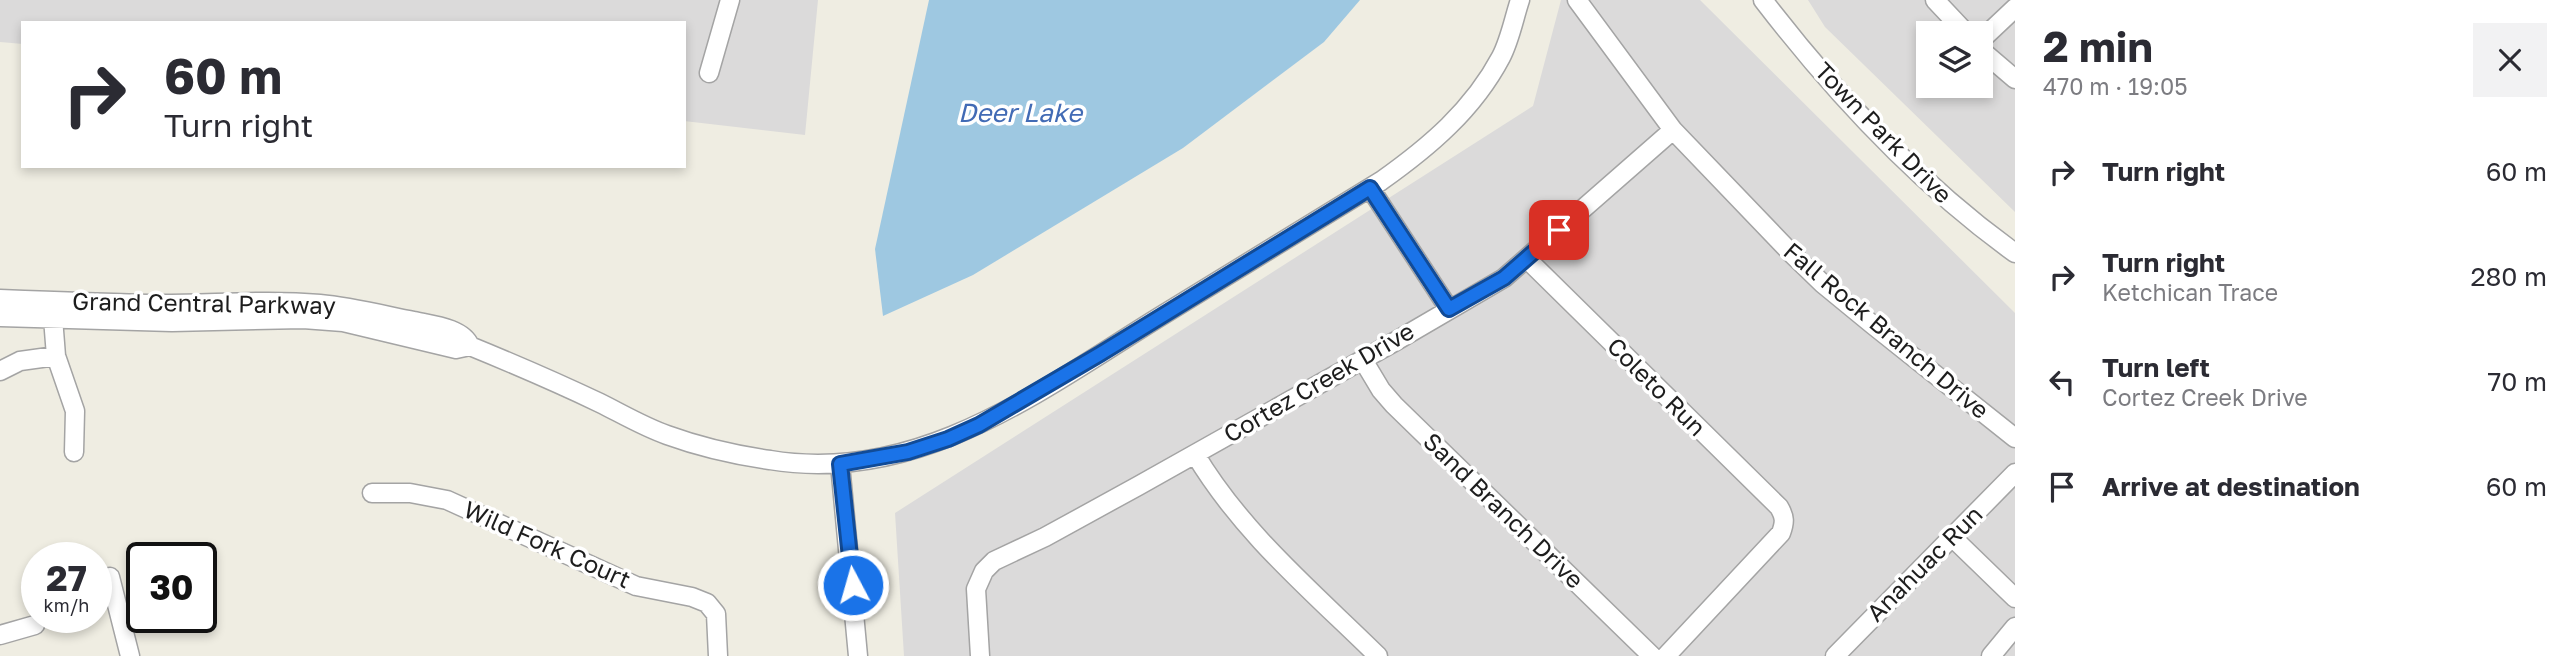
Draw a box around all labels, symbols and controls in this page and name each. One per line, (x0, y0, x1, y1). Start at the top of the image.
map controls (1916, 21, 1993, 98)
button: layers (1916, 21, 1993, 98)
text: 2 min (2043, 21, 2153, 71)
button: close (2473, 23, 2547, 97)
text: 60 m (164, 46, 282, 105)
icon: right (49, 49, 140, 140)
street label: Town Park Drive (1810, 56, 1959, 208)
text: 470 m · 19:05 (2043, 72, 2188, 100)
water label: Deer Lake (958, 97, 1084, 128)
text: Turn right (164, 106, 313, 144)
icon: right (2043, 153, 2081, 191)
text: Turn right (2102, 156, 2225, 187)
text: 60 m (2486, 156, 2547, 187)
pin (1529, 200, 1589, 260)
icon: arrive (1540, 211, 1578, 249)
street label: Fall Rock Branch Drive (1779, 236, 1995, 424)
text: Turn right (2102, 247, 2225, 278)
icon: right (2043, 258, 2081, 296)
text: 280 m (2470, 261, 2547, 292)
text: Ketchican Trace (2102, 278, 2278, 306)
street label: Grand Central Parkway (72, 286, 336, 319)
street label: Cortez Creek Drive (1218, 315, 1418, 448)
street label: Coleto Run (1602, 331, 1712, 441)
text: Turn left (2102, 352, 2210, 383)
icon: left (2043, 363, 2081, 401)
text: 70 m (2488, 366, 2547, 397)
text: Cortez Creek Drive (2102, 383, 2308, 411)
street label: Sand Branch Drive (1418, 426, 1590, 594)
icon: arrive (2043, 468, 2081, 506)
text: Arrive at destination (2102, 471, 2360, 502)
text: 60 m (2486, 471, 2547, 502)
street label: Wild Fork Court (460, 494, 636, 593)
street label: Anahuac Run (1860, 499, 1988, 627)
speed limit sign: 30 (126, 542, 217, 633)
position arrow (816, 548, 890, 622)
text: 27 (46, 557, 87, 599)
text: km/h (44, 594, 89, 616)

